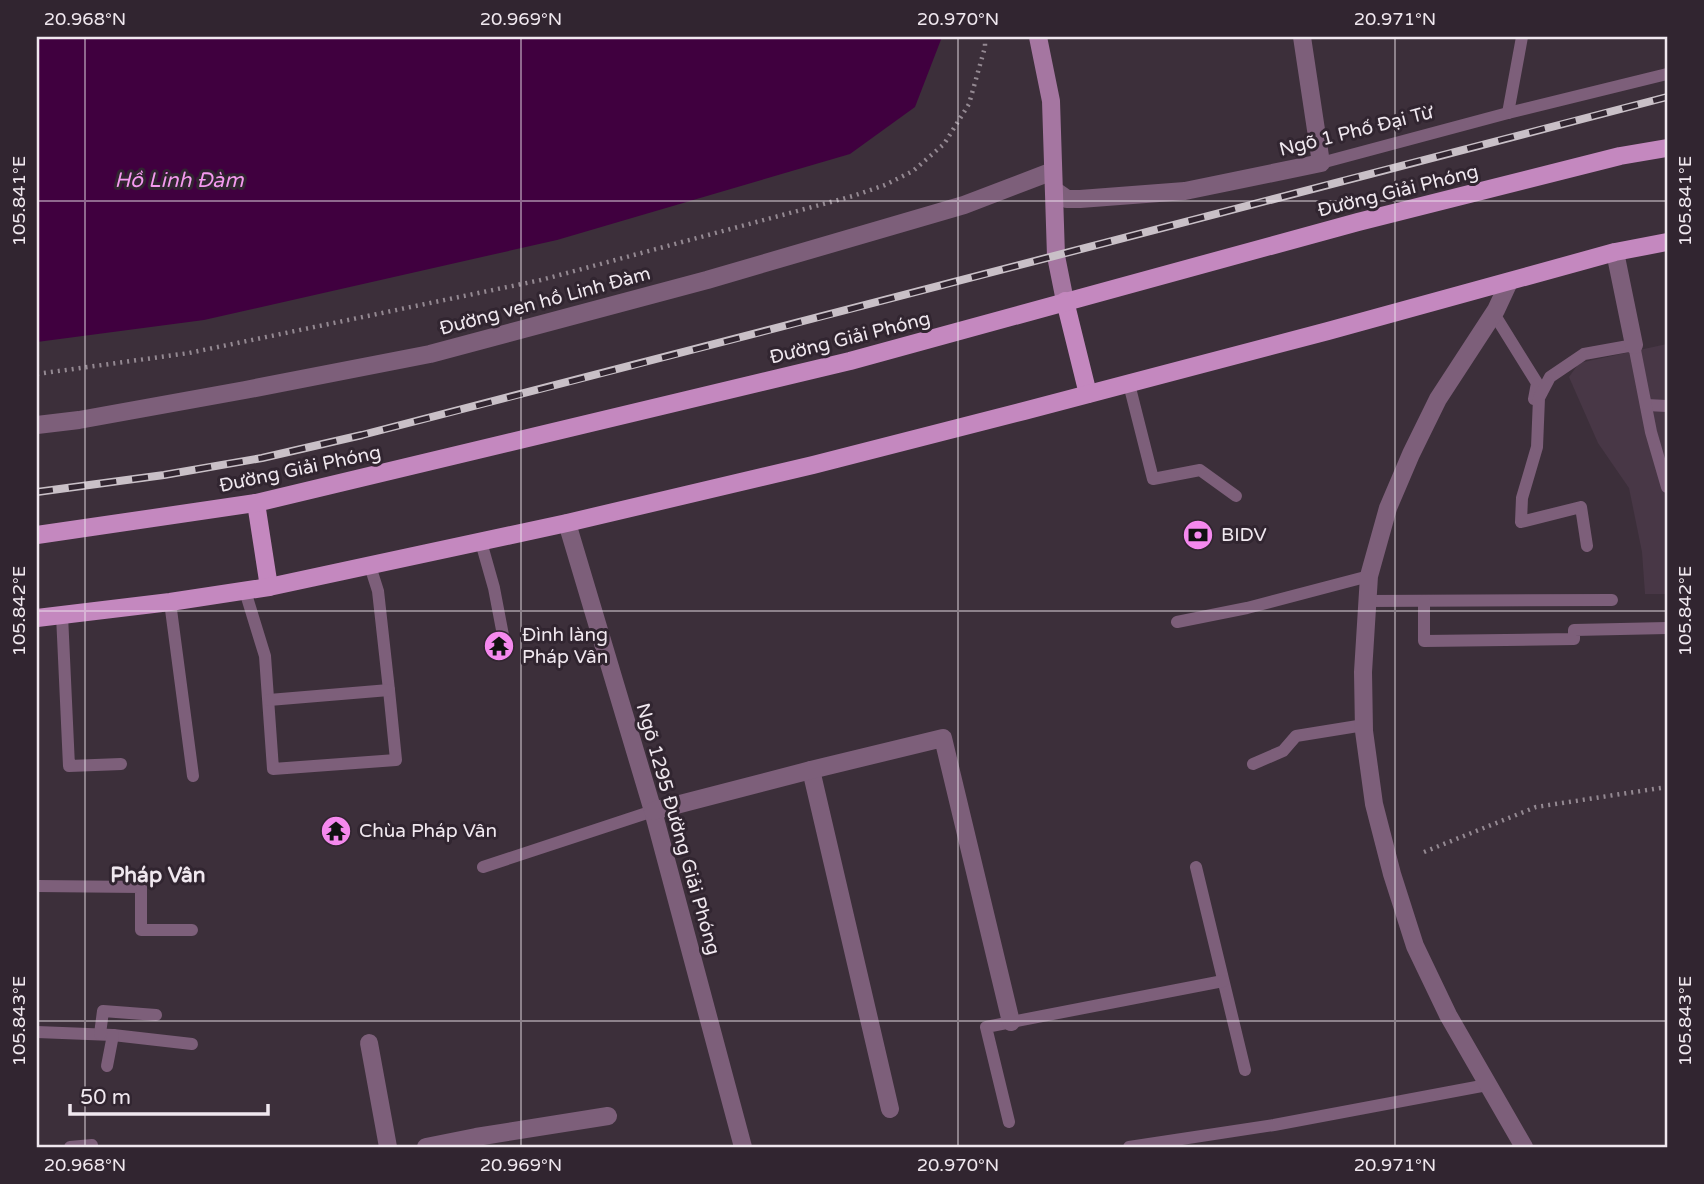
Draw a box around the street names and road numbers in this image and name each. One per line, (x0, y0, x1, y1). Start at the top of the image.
street label: Ngõ 1 Phố Đại Từ (1277, 101, 1436, 161)
street label: Đường Giải Phóng (1315, 160, 1481, 222)
street label: Đường ven hồ Linh Đàm (437, 262, 653, 340)
street label: Đường Giải Phóng (767, 307, 933, 369)
street label: Đường Giải Phóng (217, 441, 383, 497)
street label: Ngõ 1295 Đường Giải Phóng (631, 701, 725, 957)

